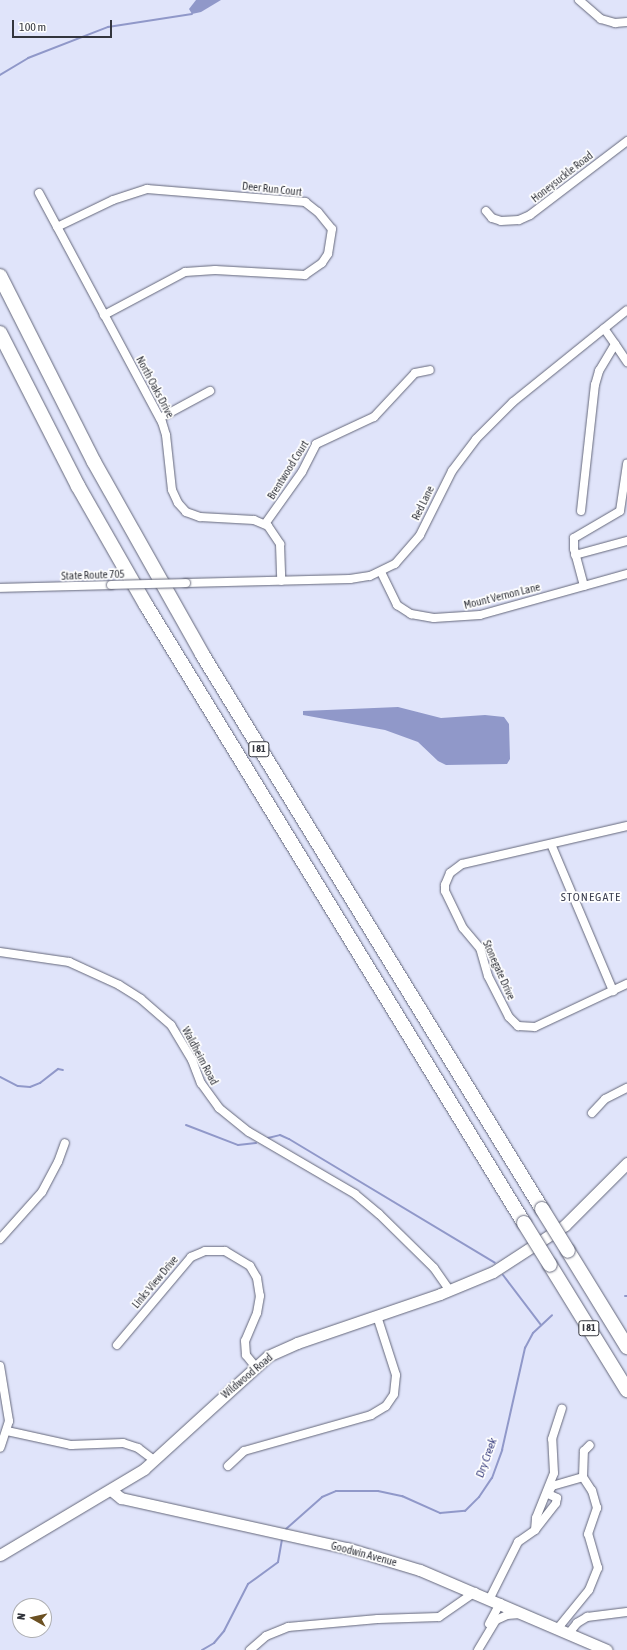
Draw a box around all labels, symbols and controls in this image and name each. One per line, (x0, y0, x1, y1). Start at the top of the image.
scale bar (14, 12, 114, 38)
text: 100 m (19, 20, 46, 34)
street label: Honeysuckle Road (528, 149, 596, 205)
street label: Deer Run Court (241, 179, 303, 199)
street label: North Oaks Drive (133, 354, 177, 420)
street label: Brentwood Court (265, 438, 311, 502)
street label: Red Lane (409, 484, 437, 522)
street label: State Route 705 (61, 567, 125, 583)
street label: Mount Vernon Lane (462, 580, 542, 612)
road number: I 81 (248, 741, 270, 757)
district label: STONEGATE (561, 891, 621, 905)
street label: Stonegate Drive (480, 938, 518, 1002)
street label: Waldheim Road (179, 1025, 221, 1087)
street label: Links View Drive (129, 1253, 181, 1311)
road number: I 81 (578, 1320, 600, 1336)
street label: Wildwood Road (219, 1351, 275, 1401)
water label: Dry Creek (473, 1436, 501, 1480)
street label: Goodwin Avenue (330, 1539, 398, 1569)
north arrow (12, 1598, 52, 1638)
text: N (15, 1612, 28, 1621)

